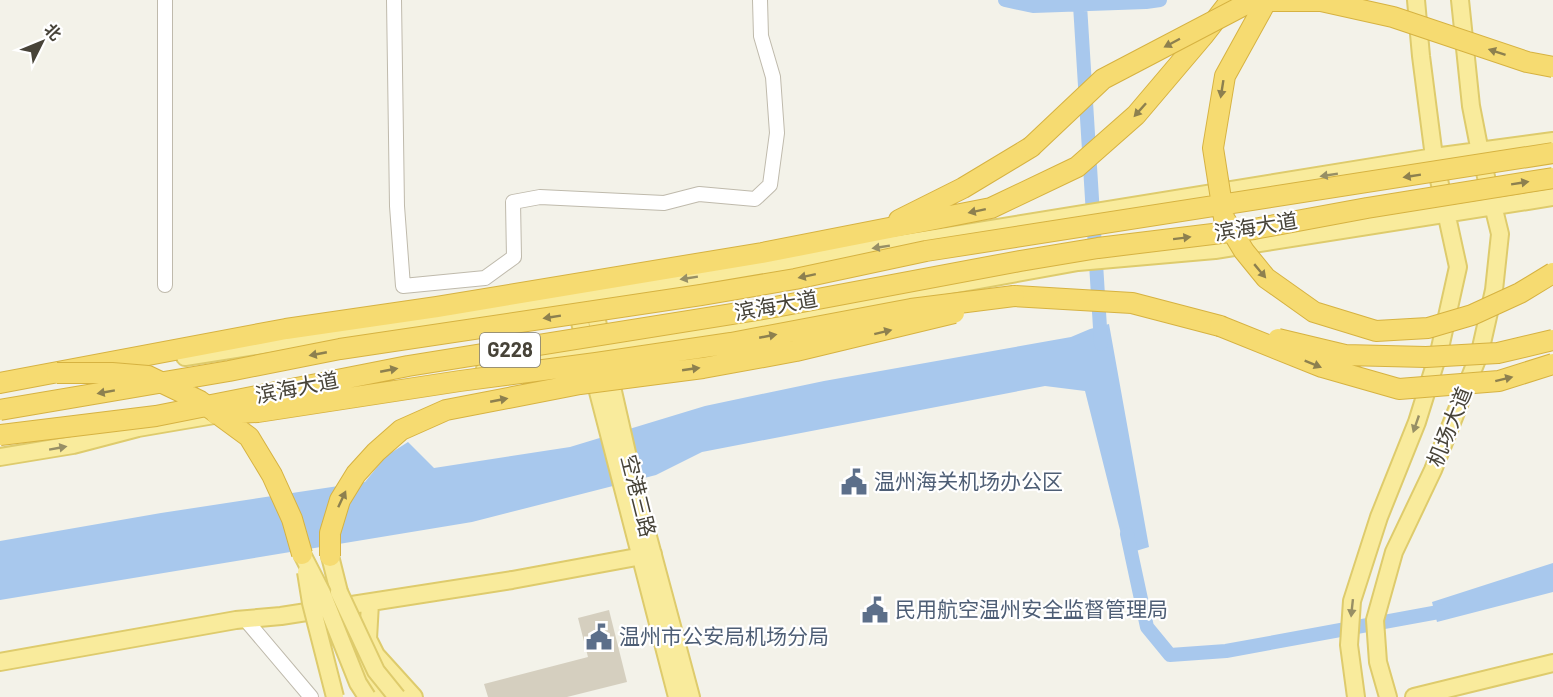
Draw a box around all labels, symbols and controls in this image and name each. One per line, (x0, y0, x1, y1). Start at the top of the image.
north arrow (12, 12, 72, 72)
text: 北 (41, 19, 66, 44)
one-way arrow (1164, 38, 1181, 48)
one-way arrow (1488, 47, 1506, 56)
one-way arrow (1218, 80, 1227, 99)
one-way arrow (1134, 102, 1147, 117)
one-way arrow (1319, 170, 1338, 179)
one-way arrow (1403, 171, 1422, 180)
one-way arrow (1510, 178, 1529, 187)
one-way arrow (967, 207, 986, 216)
street label: 滨海大道 (1212, 207, 1299, 244)
one-way arrow (1173, 234, 1192, 243)
one-way arrow (872, 243, 891, 252)
one-way arrow (1254, 263, 1267, 279)
one-way arrow (797, 272, 816, 281)
one-way arrow (679, 274, 698, 283)
street label: 滨海大道 (732, 285, 819, 324)
one-way arrow (543, 312, 562, 321)
one-way arrow (873, 326, 892, 336)
one-way arrow (758, 331, 777, 340)
road number: G228 (480, 333, 540, 367)
one-way arrow (309, 350, 328, 359)
one-way arrow (1304, 360, 1322, 369)
one-way arrow (380, 365, 399, 374)
one-way arrow (682, 365, 701, 374)
street label: 滨海大道 (253, 366, 340, 407)
one-way arrow (1495, 374, 1513, 383)
street label: 机场大道 (1421, 383, 1476, 470)
one-way arrow (96, 387, 115, 396)
one-way arrow (490, 395, 509, 404)
one-way arrow (1410, 415, 1420, 433)
one-way arrow (48, 443, 67, 452)
street label: 空港三路 (617, 452, 662, 539)
public building icon: 温州海关机场办公区 (839, 467, 869, 497)
place label: 温州海关机场办公区 (874, 468, 1063, 493)
one-way arrow (338, 491, 347, 508)
public building icon: 民用航空温州安全监督管理局 (860, 595, 890, 625)
place label: 民用航空温州安全监督管理局 (895, 596, 1168, 621)
one-way arrow (1347, 599, 1357, 618)
public building icon: 温州市公安局机场分局 (584, 622, 614, 652)
place label: 温州市公安局机场分局 (619, 623, 829, 648)

